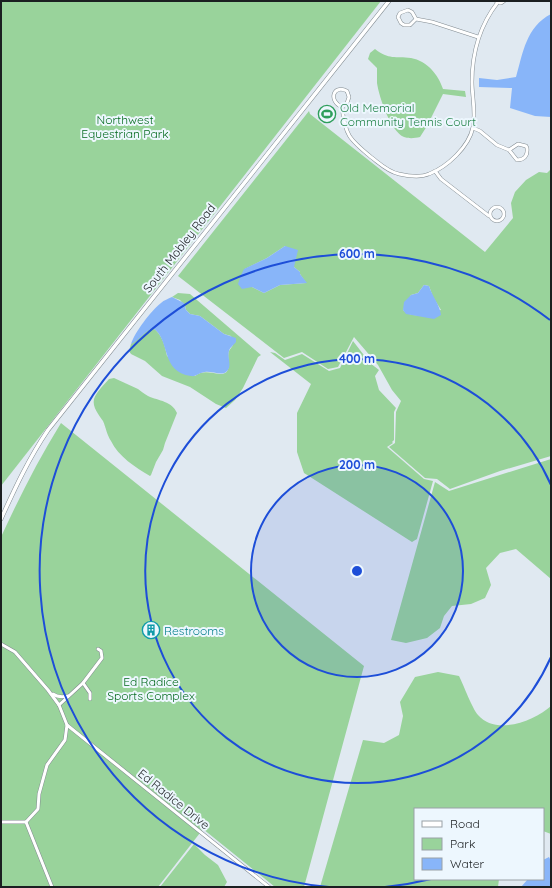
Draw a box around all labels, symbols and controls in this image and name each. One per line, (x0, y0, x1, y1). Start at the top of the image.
place label: Old Memorial Community Tennis Court (340, 100, 476, 129)
sports icon: Old Memorial Community Tennis Court (317, 104, 337, 124)
park label: Northwest Equestrian Park (81, 112, 169, 141)
street label: South Mobley Road (140, 201, 218, 295)
text: 600 m (339, 246, 375, 261)
text: 400 m (339, 351, 375, 366)
text: 200 m (339, 457, 375, 472)
centre of rings (350, 564, 364, 578)
building icon: Restrooms (141, 620, 161, 640)
place label: Restrooms (164, 623, 224, 638)
park label: Ed Radice Sports Complex (107, 674, 195, 703)
street label: Ed Radice Drive (135, 766, 213, 833)
legend (414, 808, 544, 880)
text: Road (450, 816, 480, 831)
text: Park (450, 836, 475, 851)
text: Water (450, 856, 485, 871)

